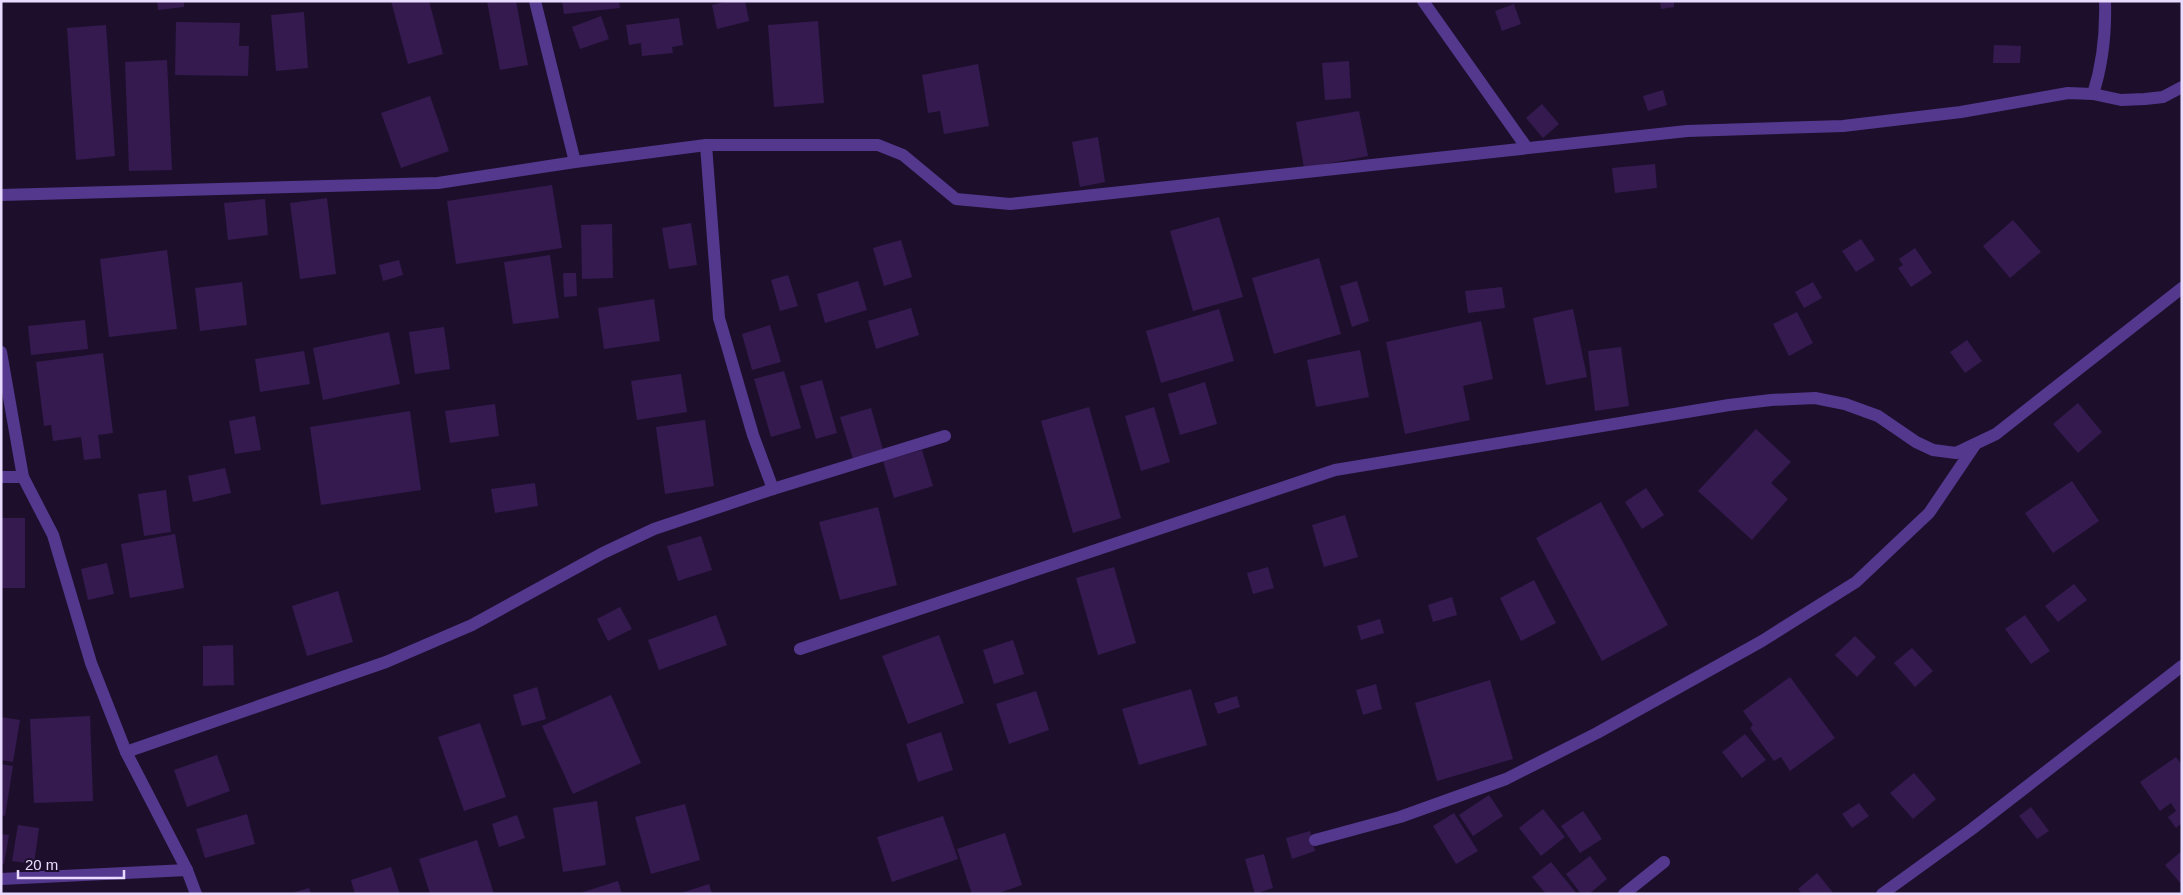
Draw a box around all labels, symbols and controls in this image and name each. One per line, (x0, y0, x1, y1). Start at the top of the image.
scale bar (18, 848, 124, 880)
text: 20 m (25, 856, 58, 873)

